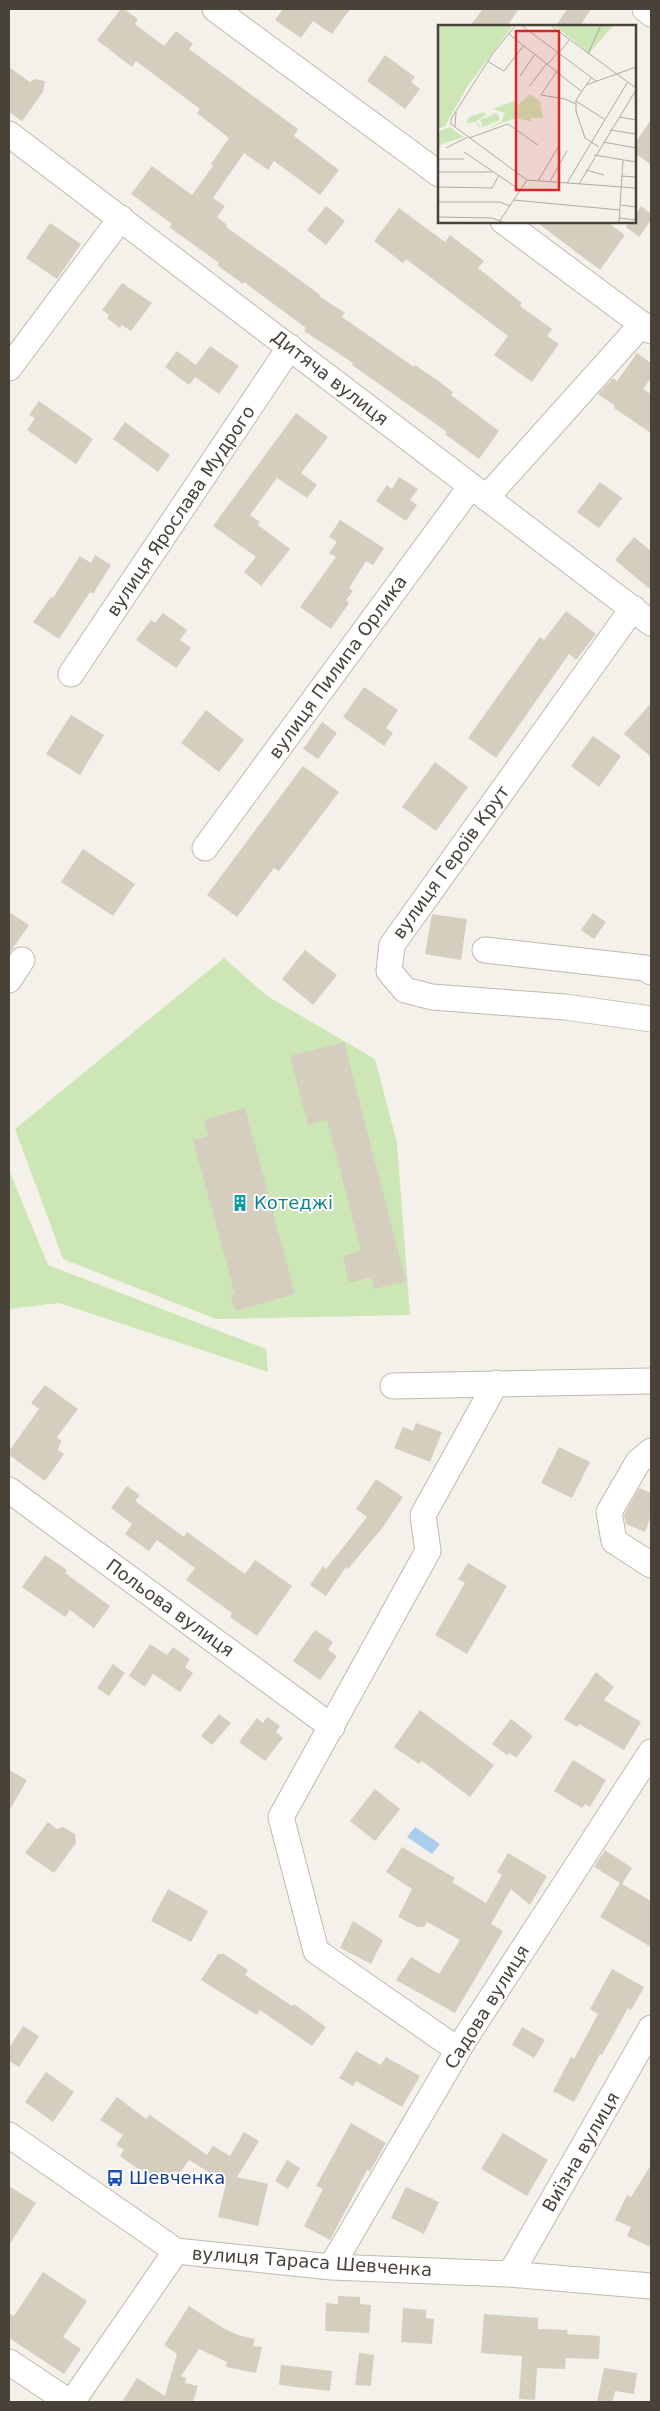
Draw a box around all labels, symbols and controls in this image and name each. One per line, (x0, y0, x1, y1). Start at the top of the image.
inset map (438, 25, 635, 222)
street label: Дитяча вулиця (268, 326, 393, 430)
street label: вулиця Ярослава Мудрого (102, 401, 259, 620)
street label: вулиця Пилипа Орлика (264, 571, 411, 762)
street label: вулиця Героїв Крут (388, 781, 513, 942)
place label: Котеджі (254, 1192, 333, 1213)
building icon: Котеджі (230, 1193, 250, 1213)
street label: Польова вулиця (102, 1554, 238, 1661)
street label: Садова вулиця (440, 1941, 533, 2072)
street label: Виїзна вулиця (538, 2088, 623, 2215)
place label: Шевченка (129, 2167, 225, 2188)
bus stop icon: Шевченка (105, 2168, 125, 2188)
street label: вулиця Тараса Шевченка (191, 2243, 433, 2280)

